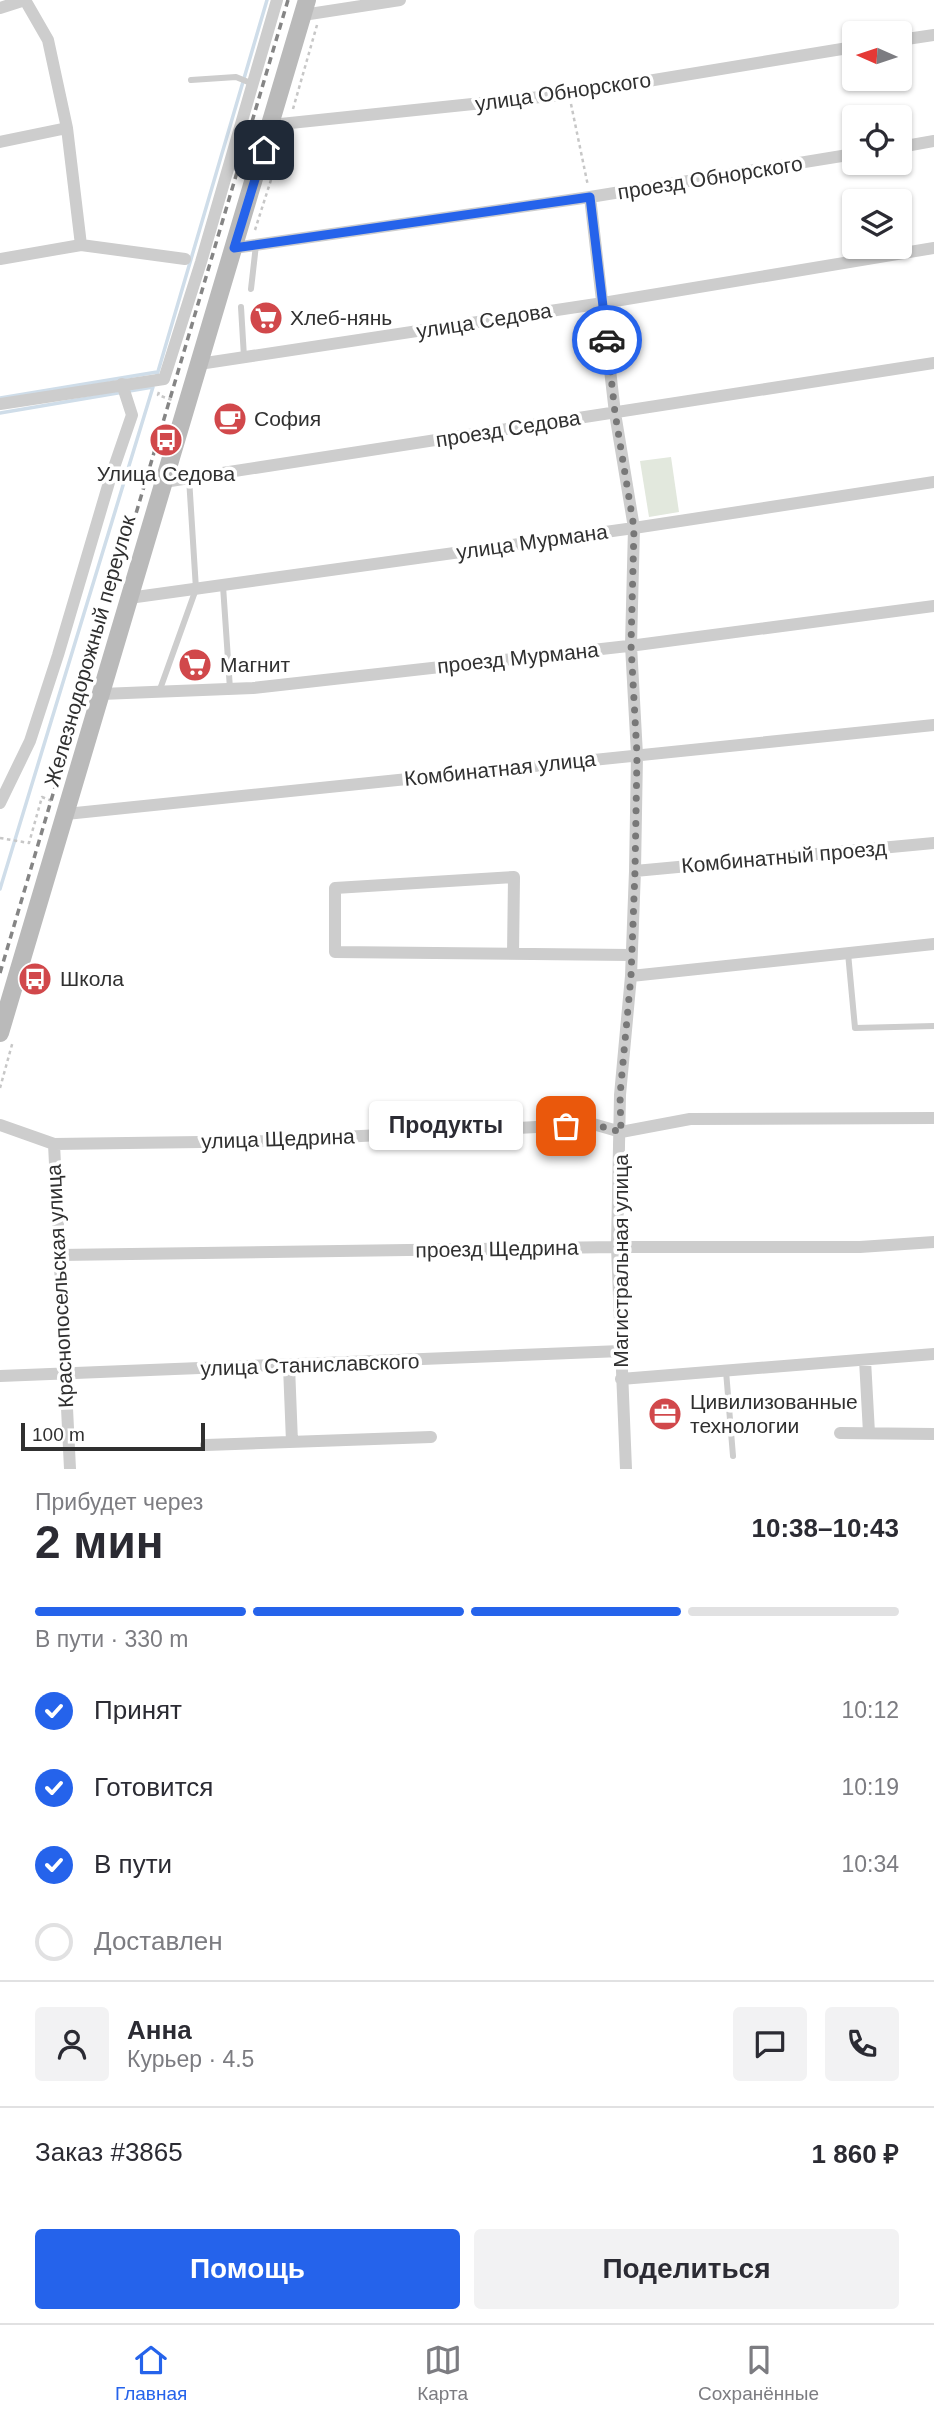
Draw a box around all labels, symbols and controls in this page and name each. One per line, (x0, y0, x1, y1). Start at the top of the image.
north arrow (842, 21, 912, 91)
map controls (842, 21, 912, 259)
street label: улица Обнорского (474, 68, 652, 115)
button: locate (842, 105, 912, 175)
pin (234, 120, 294, 180)
icon: home (245, 131, 283, 169)
street label: проезд Обнорского (616, 152, 804, 203)
button: layers (842, 189, 912, 259)
street label: улица Седова (415, 298, 553, 343)
supermarket icon: Хлеб-нянь (247, 299, 285, 337)
courier (572, 305, 642, 375)
place label: Хлеб-нянь (290, 306, 392, 329)
icon: car (588, 321, 626, 359)
cafe icon: София (211, 400, 249, 438)
street label: проезд Седова (434, 406, 582, 451)
place label: София (254, 407, 321, 430)
bus stop icon: Улица Седова (147, 421, 185, 459)
place label: Улица Седова (97, 462, 236, 485)
street label: Железнодорожный переулок (40, 512, 140, 789)
street label: улица Мурмана (455, 519, 609, 564)
street label: проезд Мурмана (436, 638, 600, 677)
supermarket icon: Магнит (176, 646, 214, 684)
place label: Магнит (220, 653, 290, 676)
street label: Комбинатная улица (403, 747, 597, 790)
street label: Комбинатный проезд (680, 836, 888, 877)
bus stop icon: Школа (16, 960, 54, 998)
place label: Школа (60, 967, 124, 990)
pin (536, 1096, 596, 1156)
callout: Продукты (370, 1102, 524, 1150)
icon: bag (547, 1107, 585, 1145)
text: Продукты (389, 1112, 503, 1138)
street label: улица Щедрина (201, 1124, 355, 1153)
street label: Магистральная улица (609, 1154, 632, 1368)
street label: Краснопосельская улица (42, 1163, 77, 1408)
street label: проезд Щедрина (415, 1236, 579, 1261)
street label: улица Станиславского (200, 1349, 420, 1380)
place label: Цивилизованные технологии (690, 1390, 858, 1437)
office icon: Цивилизованные технологии (646, 1395, 684, 1433)
scale bar (21, 1420, 205, 1452)
text: 100 m (32, 1424, 85, 1445)
text: Прибудет через (35, 1489, 203, 1515)
text: 10:38–10:43 (752, 1513, 899, 1543)
text: 2 мин (35, 1516, 163, 1568)
text: В пути · 330 m (35, 1626, 188, 1652)
icon: check (35, 1692, 73, 1730)
text: Принят (94, 1695, 182, 1725)
text: 10:12 (841, 1697, 899, 1723)
icon: check (35, 1769, 73, 1807)
text: Готовится (94, 1772, 213, 1802)
text: 10:19 (841, 1774, 899, 1800)
icon: check (35, 1846, 73, 1884)
text: В пути (94, 1849, 172, 1879)
text: 10:34 (841, 1851, 899, 1877)
text: Доставлен (94, 1926, 223, 1956)
button: person (35, 2007, 109, 2081)
button: chat (733, 2007, 807, 2081)
button: phone (825, 2007, 899, 2081)
text: Анна (127, 2015, 192, 2045)
text: Курьер · 4.5 (127, 2046, 254, 2072)
text: Заказ #3865 (35, 2137, 183, 2167)
text: 1 860 ₽ (812, 2139, 899, 2169)
button: Помощь (35, 2229, 460, 2309)
button: Поделиться (474, 2229, 899, 2309)
tab: Главная (115, 2341, 187, 2405)
tab: Карта (417, 2341, 468, 2405)
tab: Сохранённые (698, 2341, 819, 2405)

